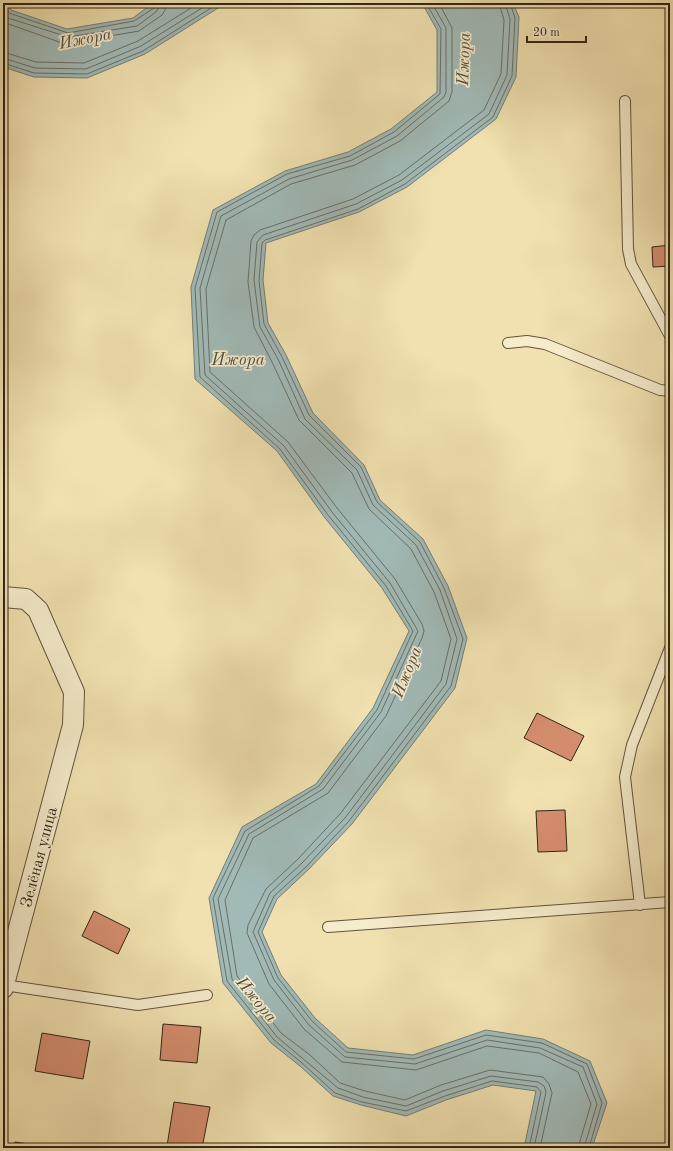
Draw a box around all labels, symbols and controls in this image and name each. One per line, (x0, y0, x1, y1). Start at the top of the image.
scale bar (527, 18, 586, 44)
water label: Ижора (56, 26, 113, 53)
text: 20 m (533, 27, 560, 39)
water label: Ижора (455, 32, 474, 87)
water label: Ижора (210, 352, 265, 369)
water label: Ижора (389, 645, 425, 702)
street label: Зелёная улица (19, 806, 61, 909)
water label: Ижора (231, 973, 280, 1026)

